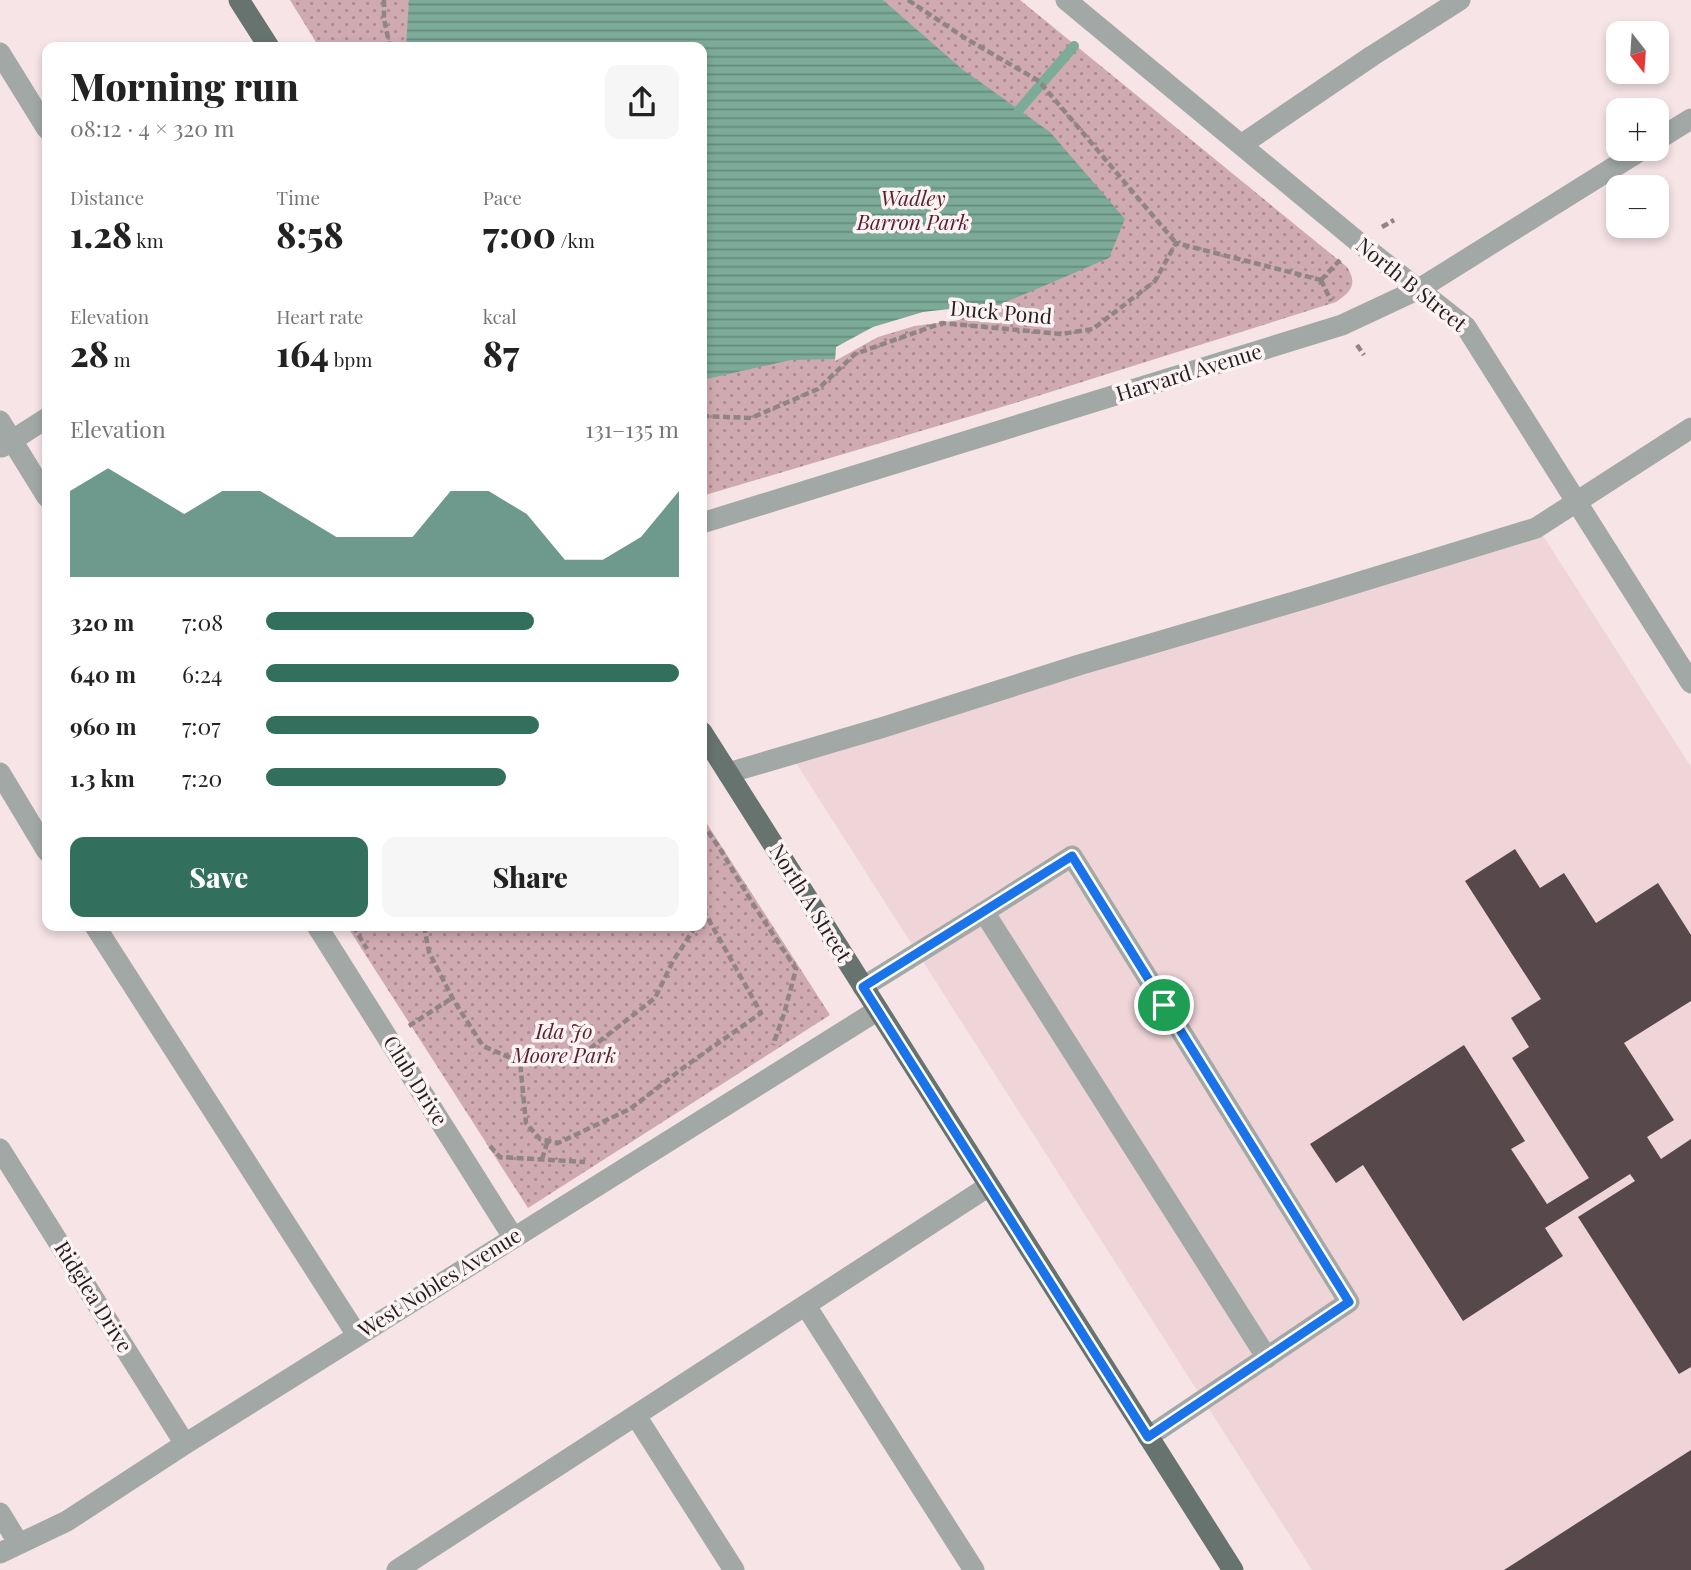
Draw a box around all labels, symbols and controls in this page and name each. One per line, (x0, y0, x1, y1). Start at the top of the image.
north arrow (1606, 21, 1670, 84)
map controls (1606, 21, 1669, 238)
text: Morning run (70, 60, 299, 111)
button: share (605, 65, 679, 139)
button: + (1606, 98, 1669, 161)
text: 08:12 · 4 × 320 m (70, 112, 234, 143)
button: − (1606, 175, 1669, 238)
park label: Wadley Barron Park (856, 183, 969, 235)
text: Distance (70, 184, 144, 210)
text: Time (276, 184, 320, 210)
text: Pace (483, 184, 522, 210)
text: 1.28 (70, 210, 132, 257)
text: 8:58 (276, 210, 344, 257)
text: 7:00 (483, 210, 556, 257)
text: km (132, 227, 164, 253)
text: /km (556, 227, 595, 253)
street label: North B Street (1351, 230, 1474, 337)
street label: Duck Pond (949, 293, 1053, 329)
text: Elevation (70, 303, 149, 329)
text: Heart rate (276, 303, 363, 329)
text: kcal (483, 303, 517, 329)
text: 28 (70, 329, 109, 376)
text: 164 (276, 329, 329, 376)
text: 87 (483, 329, 519, 376)
street label: Harvard Avenue (1112, 336, 1265, 407)
text: m (109, 346, 131, 372)
text: bpm (329, 346, 372, 372)
text: Elevation (70, 413, 166, 444)
text: 131–135 m (585, 413, 679, 444)
text: 320 m (70, 606, 134, 637)
text: 7:08 (182, 606, 223, 637)
text: 640 m (70, 658, 136, 689)
text: 6:24 (182, 658, 222, 689)
text: 960 m (70, 710, 137, 741)
text: 7:07 (182, 710, 221, 741)
text: 1.3 km (70, 762, 135, 793)
text: 7:20 (182, 762, 222, 793)
button: Save (70, 837, 368, 917)
button: Share (382, 837, 679, 917)
street label: North A Street (764, 838, 859, 967)
pin (1134, 975, 1194, 1035)
icon: arrive (1145, 986, 1183, 1024)
park label: Ida Jo Moore Park (511, 1016, 616, 1068)
street label: Club Drive (378, 1030, 455, 1130)
street label: West Nobles Avenue (351, 1220, 526, 1343)
street label: Ridglea Drive (49, 1235, 140, 1357)

